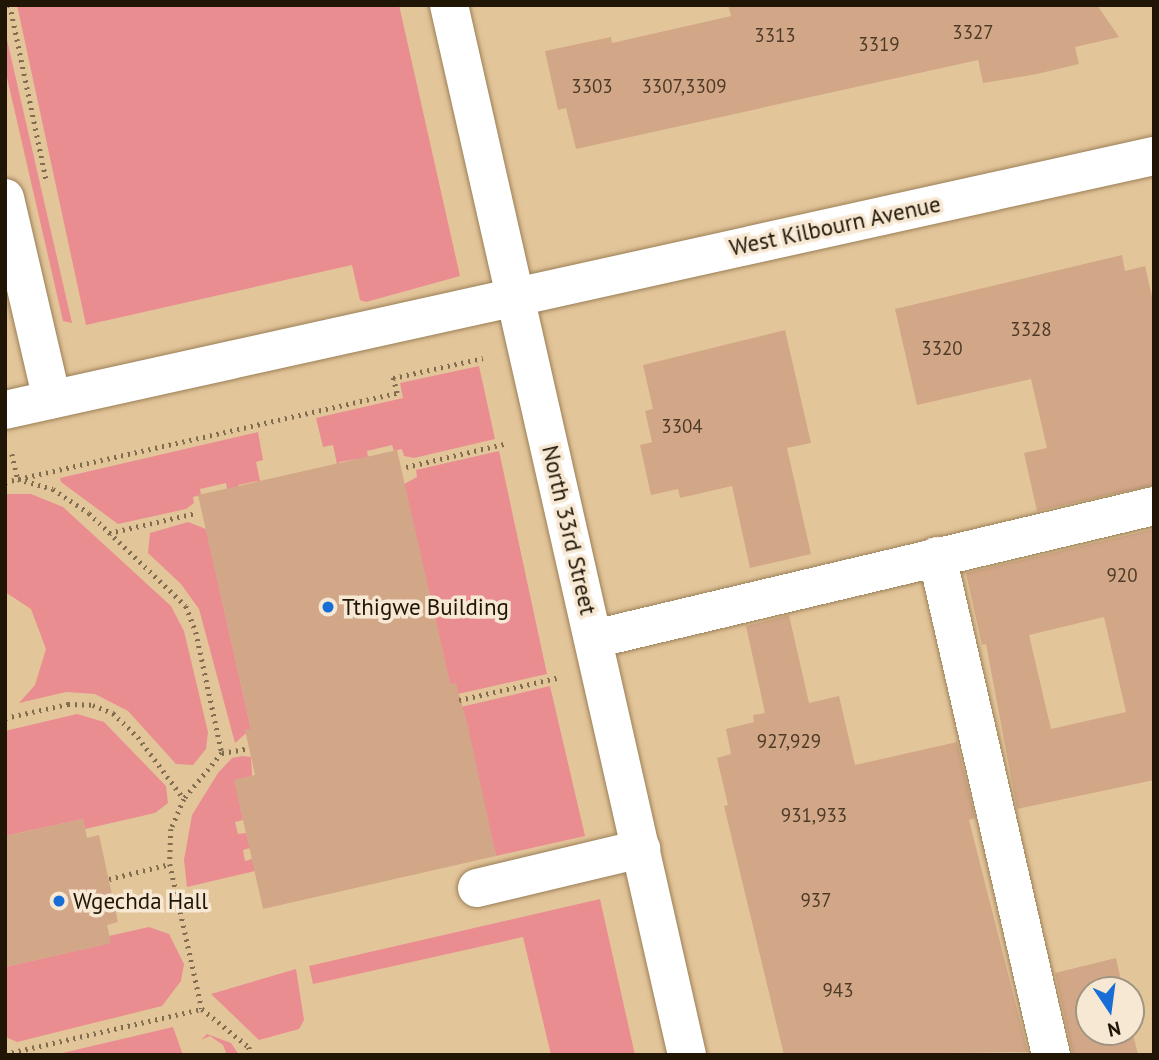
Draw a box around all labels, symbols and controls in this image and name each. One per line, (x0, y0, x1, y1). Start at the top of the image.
house number: 3327 (952, 22, 994, 44)
house number: 3313 (754, 25, 796, 47)
house number: 3319 (858, 34, 900, 56)
house number: 3303 (571, 76, 613, 98)
house number: 3307,3309 (641, 76, 727, 98)
street label: West Kilbourn Avenue (727, 190, 943, 262)
house number: 3328 (1010, 319, 1052, 341)
house number: 3320 (921, 338, 963, 360)
house number: 3304 (661, 416, 703, 438)
street label: North 33rd Street (536, 443, 602, 617)
house number: 920 (1106, 565, 1138, 587)
place label: Tthigwe Building (342, 593, 509, 621)
marker: Tthigwe Building (320, 599, 336, 615)
house number: 927,929 (757, 731, 821, 753)
house number: 931,933 (781, 805, 847, 827)
place label: Wgechda Hall (73, 887, 208, 915)
house number: 937 (800, 890, 832, 912)
marker: Wgechda Hall (51, 893, 67, 909)
north arrow (1075, 976, 1145, 1046)
house number: 943 (822, 980, 854, 1002)
text: N (1106, 1016, 1123, 1043)

